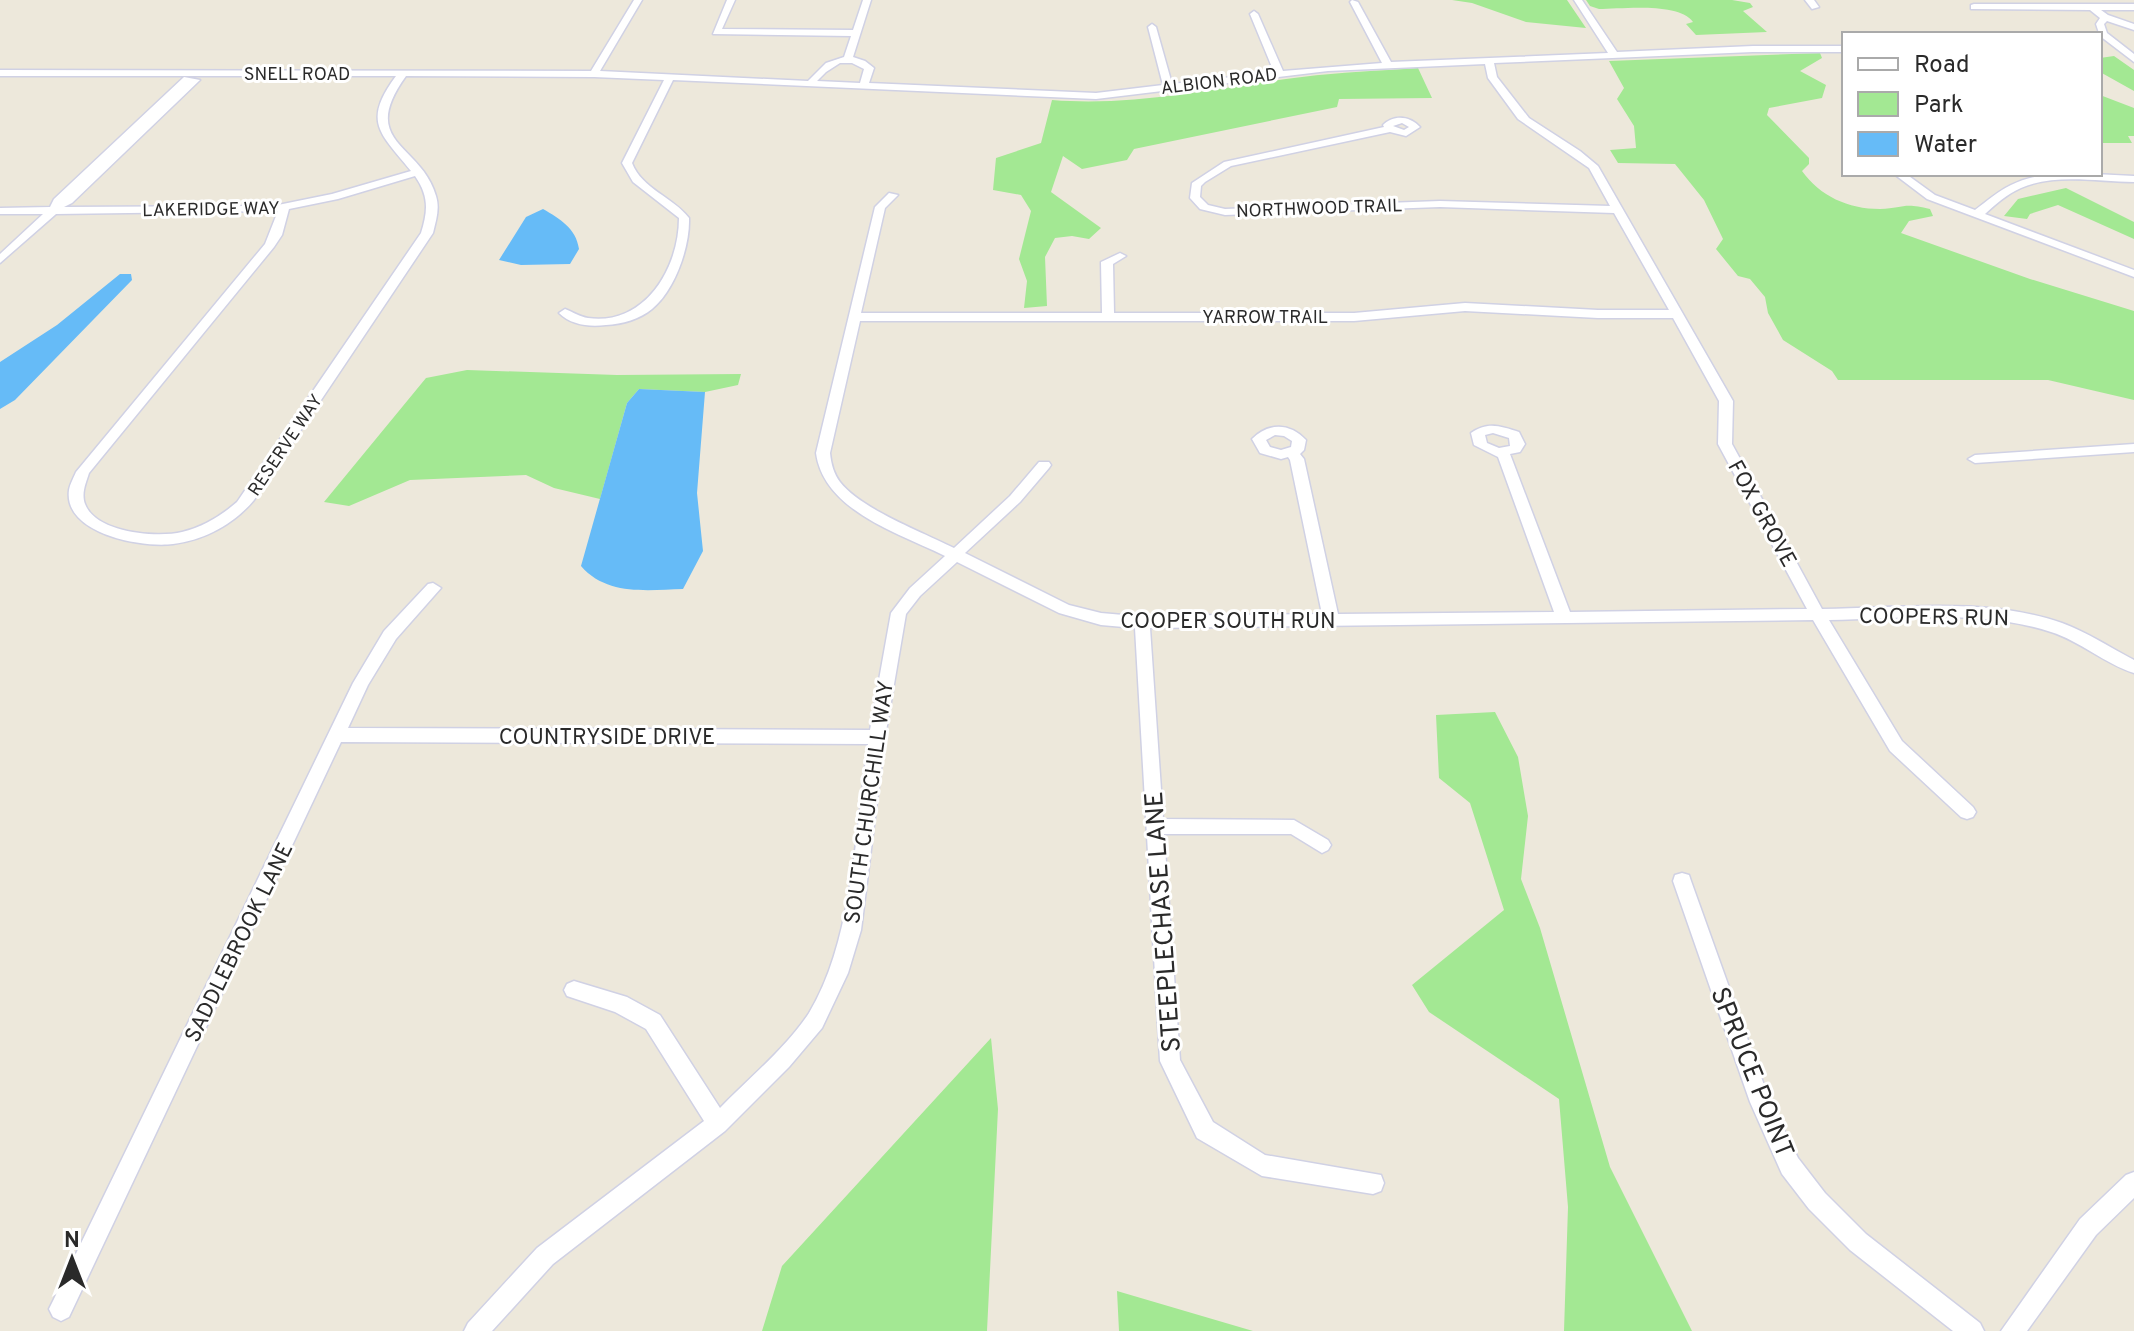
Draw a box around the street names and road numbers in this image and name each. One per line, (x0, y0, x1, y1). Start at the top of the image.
street label: SNELL ROAD (244, 64, 350, 87)
street label: ALBION ROAD (1160, 64, 1279, 101)
street label: NORTHWOOD TRAIL (1236, 195, 1403, 224)
street label: LAKERIDGE WAY (142, 198, 280, 223)
street label: YARROW TRAIL (1202, 307, 1328, 330)
street label: RESERVE WAY (244, 390, 329, 501)
street label: FOX GROVE (1720, 456, 1801, 572)
street label: COOPERS RUN (1858, 604, 2009, 633)
street label: COOPER SOUTH RUN (1120, 609, 1336, 636)
street label: SOUTH CHURCHILL WAY (840, 679, 901, 926)
street label: COUNTRYSIDE DRIVE (499, 725, 715, 752)
street label: STEEPLECHASE LANE (1139, 790, 1190, 1053)
street label: SADDLEBROOK LANE (180, 839, 300, 1047)
street label: SPRUCE POINT (1701, 983, 1800, 1163)

